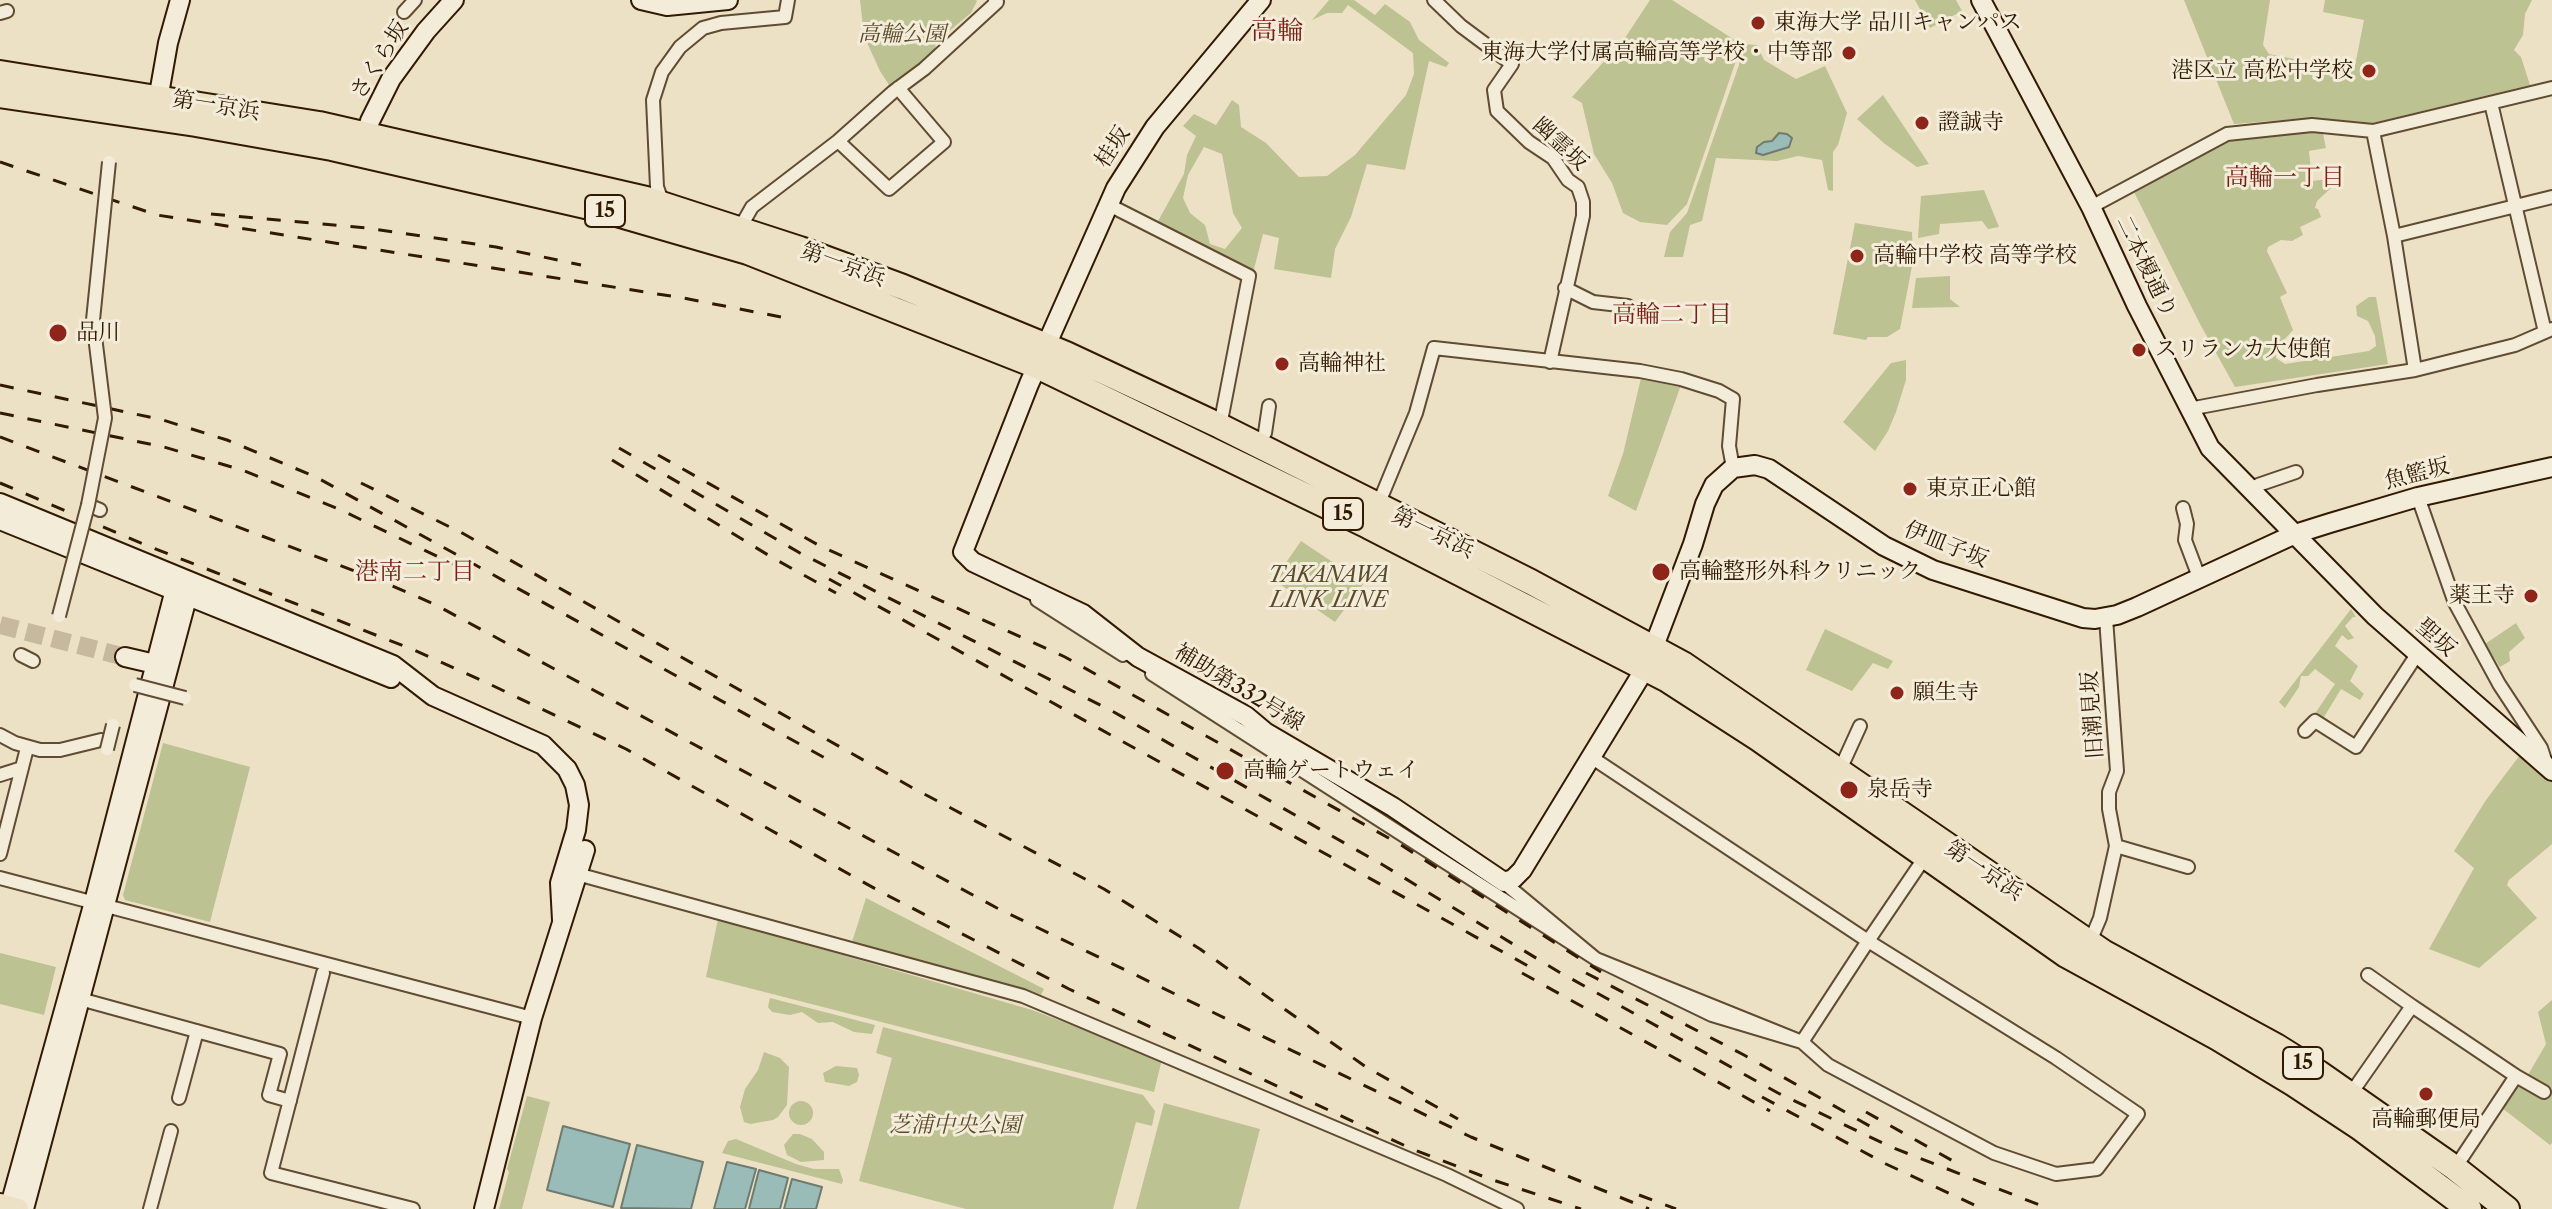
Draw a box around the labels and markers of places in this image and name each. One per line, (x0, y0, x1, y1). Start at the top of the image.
place label: 東海大学 品川キャンパス (1774, 10, 2022, 36)
marker: 東海大学 品川キャンパス (1749, 14, 1767, 32)
place label: 東海大学付属高輪高等学校・中等部 (1481, 40, 1833, 66)
marker: 東海大学付属高輪高等学校・中等部 (1840, 44, 1858, 62)
place label: 港区立 高松中学校 (2171, 58, 2353, 84)
marker: 港区立 高松中学校 (2360, 62, 2378, 80)
place label: 證誠寺 (1938, 110, 2004, 136)
marker: 證誠寺 (1913, 114, 1931, 132)
place label: 高輪中学校 高等学校 (1873, 243, 2077, 269)
marker: 高輪中学校 高等学校 (1848, 247, 1866, 265)
place label: 品川 (76, 320, 120, 346)
marker: 品川 (47, 322, 69, 344)
place label: スリランカ大使館 (2155, 337, 2331, 363)
marker: スリランカ大使館 (2130, 341, 2148, 359)
place label: 高輪神社 (1298, 351, 1386, 377)
marker: 高輪神社 (1273, 355, 1291, 373)
place label: 東京正心館 (1926, 476, 2036, 502)
marker: 東京正心館 (1901, 480, 1919, 498)
place label: 高輪整形外科クリニック (1679, 559, 1921, 585)
marker: 高輪整形外科クリニック (1650, 561, 1672, 583)
place label: 薬王寺 (2449, 583, 2515, 609)
marker: 薬王寺 (2522, 587, 2540, 605)
place label: 願生寺 (1913, 680, 1979, 706)
marker: 願生寺 (1888, 684, 1906, 702)
place label: 高輪ゲートウェイ (1243, 758, 1419, 784)
marker: 高輪ゲートウェイ (1214, 760, 1236, 782)
place label: 泉岳寺 (1867, 777, 1933, 803)
marker: 泉岳寺 (1838, 779, 1860, 801)
marker: 高輪郵便局 (2417, 1085, 2435, 1103)
place label: 高輪郵便局 (2371, 1107, 2481, 1133)

